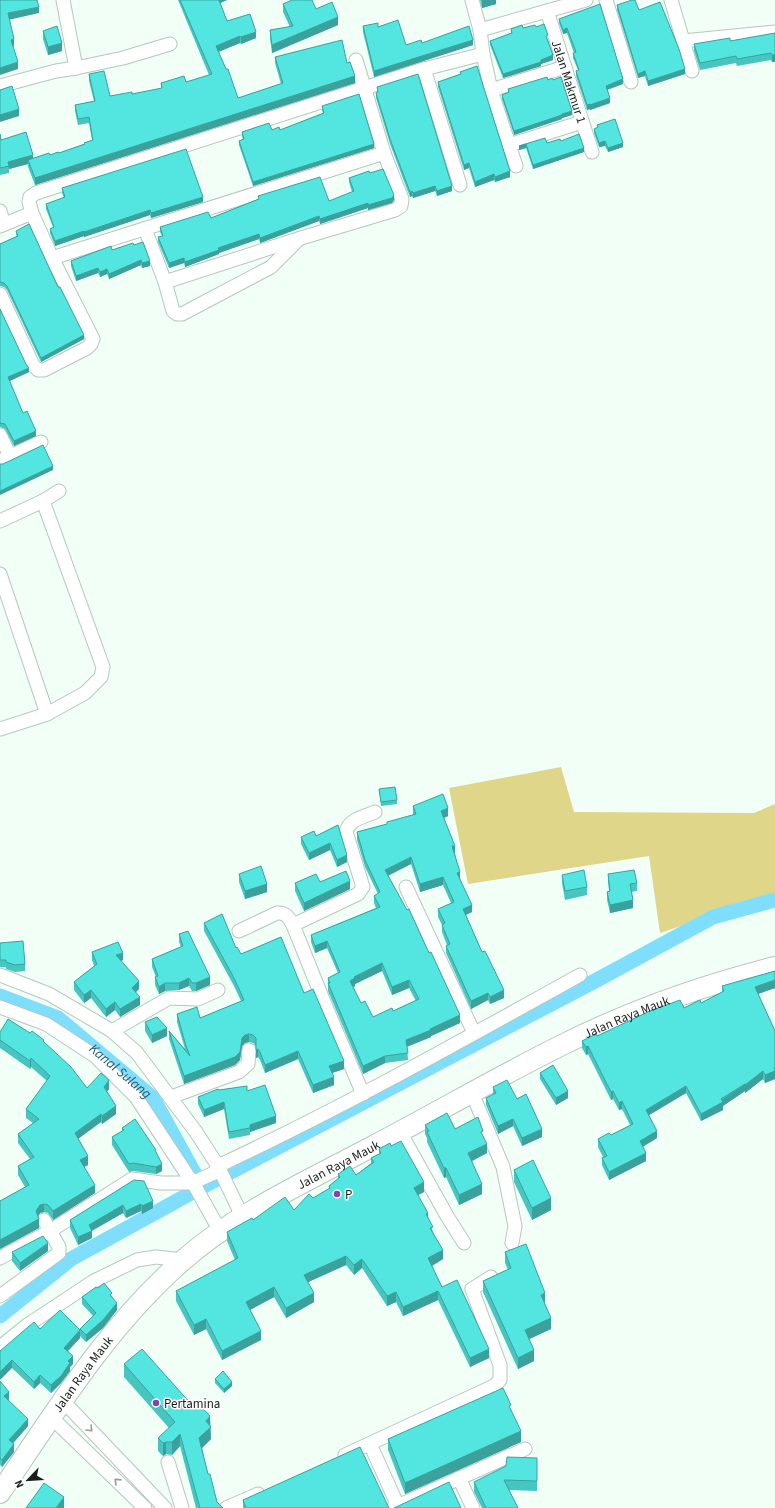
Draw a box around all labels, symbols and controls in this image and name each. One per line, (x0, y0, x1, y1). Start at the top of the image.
street label: Jalan Makmur 1 (547, 38, 590, 126)
street label: Jalan Raya Mauk (581, 992, 672, 1043)
water label: Kanal Sulang (84, 1039, 156, 1104)
street label: Jalan Raya Mauk (294, 1136, 384, 1194)
place label: P (345, 1186, 352, 1204)
marker: P (332, 1189, 342, 1199)
street label: Jalan Raya Mauk (49, 1332, 118, 1416)
place label: Pertamina (164, 1395, 220, 1413)
marker: Pertamina (151, 1398, 161, 1408)
one-way arrow (85, 1424, 93, 1432)
north arrow (8, 1460, 48, 1500)
text: N (11, 1478, 28, 1491)
one-way arrow (114, 1478, 122, 1486)

